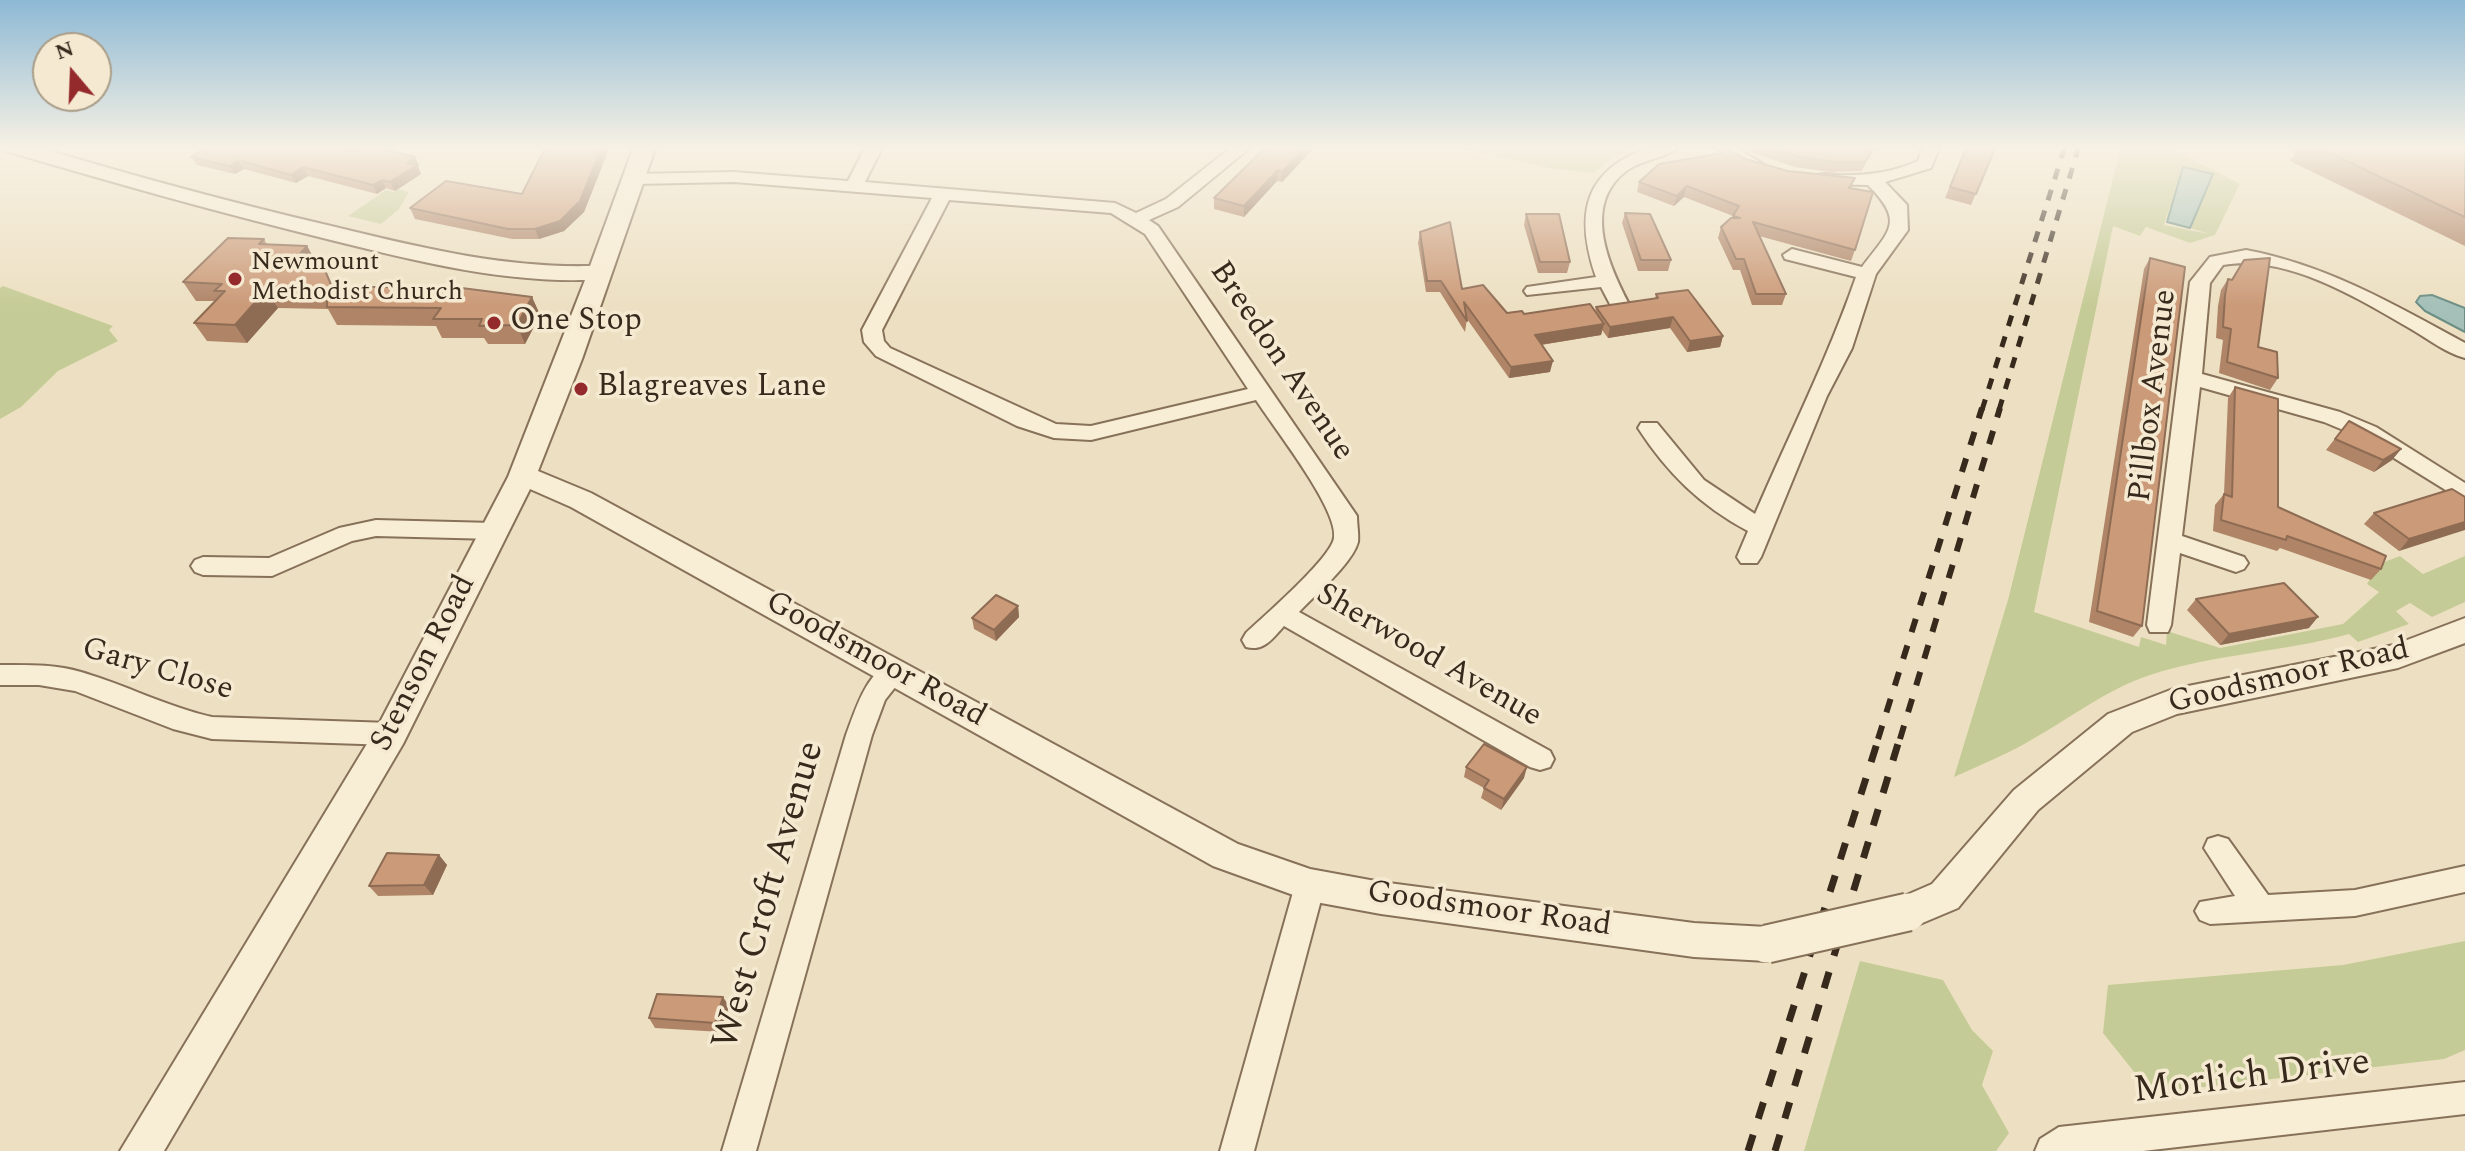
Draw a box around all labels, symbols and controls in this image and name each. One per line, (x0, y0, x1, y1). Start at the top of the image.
north arrow (32, 32, 112, 112)
text: N (51, 32, 79, 69)
place label: Newmount Methodist Church (251, 248, 463, 310)
street label: Breedon Avenue (1199, 255, 1361, 469)
marker: Newmount Methodist Church (226, 270, 244, 288)
street label: Pillbox Avenue (2123, 288, 2187, 504)
place label: One Stop (510, 304, 642, 342)
marker: One Stop (485, 314, 503, 332)
place label: Blagreaves Lane (597, 370, 826, 408)
marker: Blagreaves Lane (572, 380, 590, 398)
street label: Stenson Road (364, 569, 486, 759)
street label: Sherwood Avenue (1308, 577, 1548, 737)
street label: Goodsmoor Road (758, 585, 992, 737)
street label: Gary Close (77, 631, 237, 711)
street label: Goodsmoor Road (2165, 632, 2413, 724)
street label: West Croft Avenue (705, 737, 837, 1055)
street label: Goodsmoor Road (1364, 875, 1614, 947)
street label: Morlich Drive (2131, 1042, 2373, 1116)

